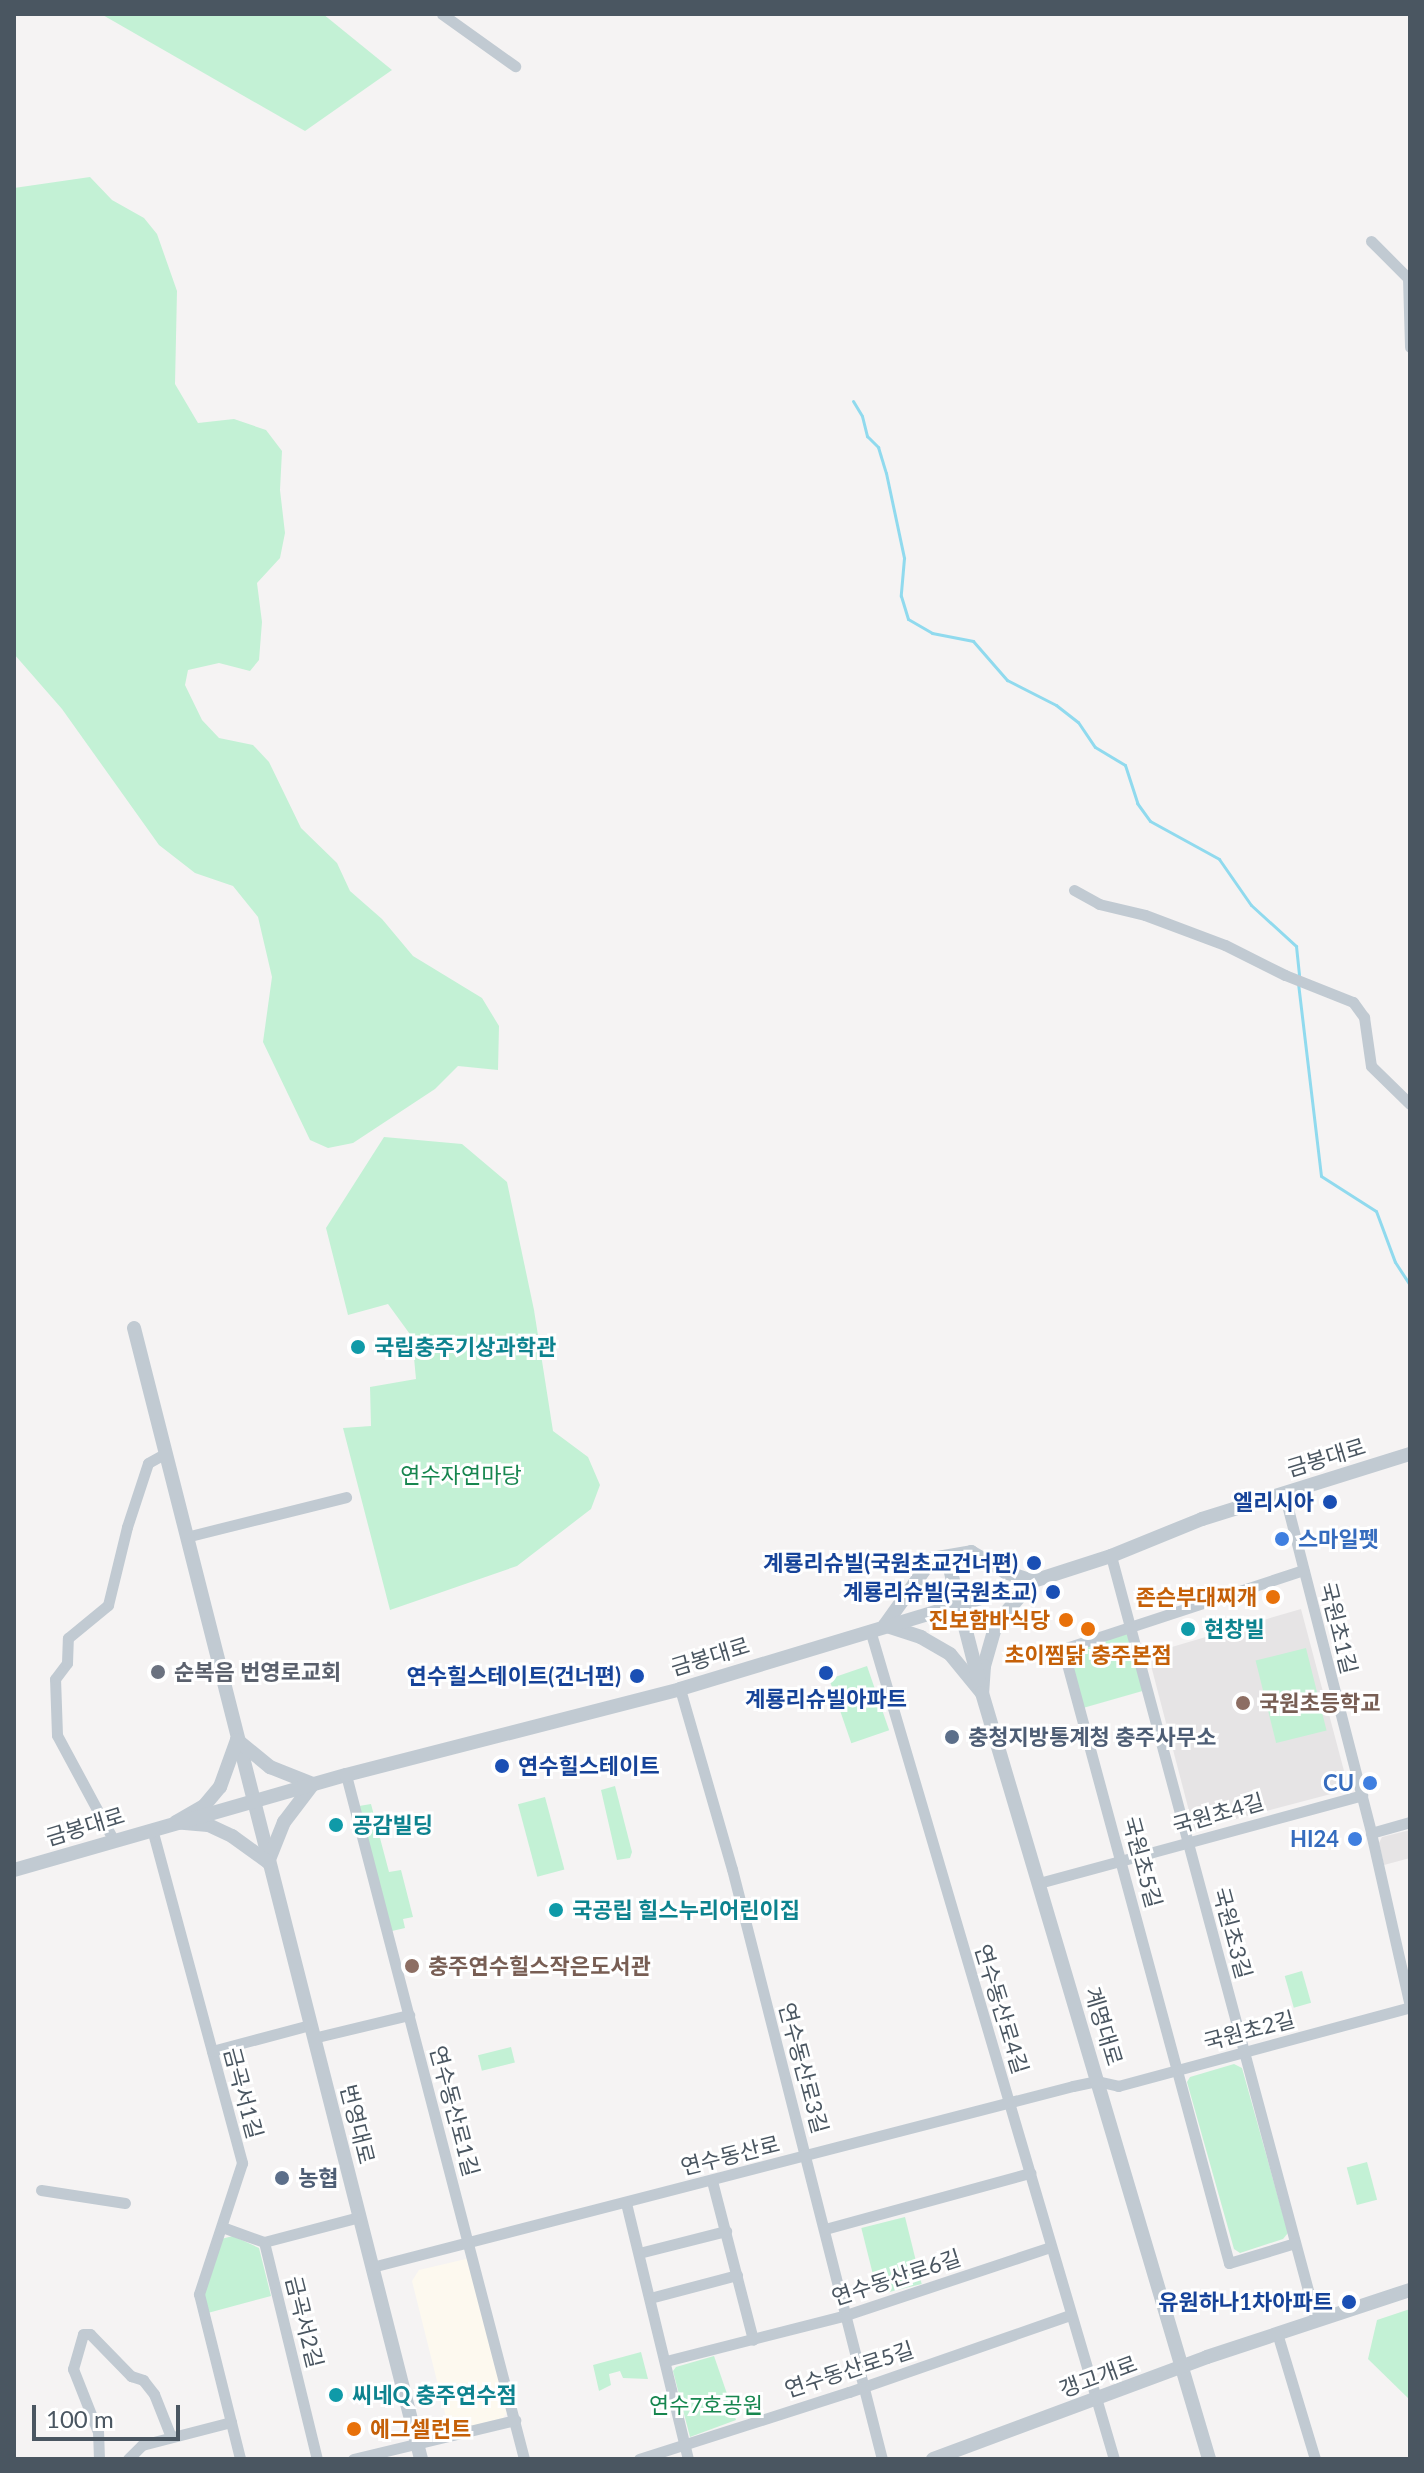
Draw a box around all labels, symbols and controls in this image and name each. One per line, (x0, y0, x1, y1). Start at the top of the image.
place label: 국립충주기상과학관 (374, 1334, 556, 1360)
marker: 국립충주기상과학관 (349, 1338, 367, 1356)
street label: 금봉대로 (1283, 1433, 1369, 1481)
park label: 연수자연마당 (400, 1462, 522, 1488)
place label: 엘리시아 (1233, 1489, 1314, 1515)
marker: 엘리시아 (1321, 1493, 1339, 1511)
place label: 스마일펫 (1298, 1526, 1379, 1552)
marker: 스마일펫 (1273, 1530, 1291, 1548)
place label: 계룡리슈빌(국원초교건너편) (763, 1550, 1018, 1576)
marker: 계룡리슈빌(국원초교건너편) (1025, 1554, 1043, 1572)
place label: 계룡리슈빌(국원초교) (843, 1579, 1037, 1605)
street label: 국원초1길 (1315, 1579, 1363, 1677)
marker: 계룡리슈빌(국원초교) (1044, 1583, 1062, 1601)
place label: 존슨부대찌개 (1136, 1584, 1257, 1610)
marker: 존슨부대찌개 (1264, 1588, 1282, 1606)
place label: 진보함바식당 (929, 1607, 1050, 1633)
marker: 진보함바식당 (1057, 1611, 1075, 1629)
place label: 현창빌 (1204, 1616, 1265, 1642)
marker: 초이찜닭 충주본점 (1079, 1620, 1097, 1638)
marker: 현창빌 (1179, 1620, 1197, 1638)
street label: 금봉대로 (667, 1632, 753, 1680)
place label: 초이찜닭 충주본점 (1004, 1642, 1172, 1668)
place label: 순복음 번영로교회 (174, 1659, 341, 1685)
marker: 순복음 번영로교회 (149, 1663, 167, 1681)
place label: 연수힐스테이트(건너편) (407, 1663, 621, 1689)
marker: 계룡리슈빌아파트 (817, 1664, 835, 1682)
marker: 연수힐스테이트(건너편) (628, 1667, 646, 1685)
place label: 계룡리슈빌아파트 (745, 1686, 907, 1712)
place label: 국원초등학교 (1259, 1690, 1380, 1716)
marker: 국원초등학교 (1234, 1694, 1252, 1712)
place label: 충청지방통계청 충주사무소 (968, 1724, 1216, 1750)
marker: 충청지방통계청 충주사무소 (943, 1728, 961, 1746)
place label: 연수힐스테이트 (518, 1753, 660, 1779)
marker: 연수힐스테이트 (493, 1757, 511, 1775)
place label: CU (1323, 1770, 1354, 1796)
marker: CU (1361, 1774, 1379, 1792)
street label: 국원초4길 (1169, 1787, 1267, 1839)
street label: 금봉대로 (42, 1802, 128, 1850)
place label: 공감빌딩 (352, 1812, 433, 1838)
street label: 국원초5길 (1118, 1813, 1168, 1911)
marker: 공감빌딩 (327, 1816, 345, 1834)
place label: HI24 (1290, 1826, 1339, 1852)
marker: HI24 (1346, 1830, 1364, 1848)
street label: 국원초3길 (1208, 1884, 1258, 1982)
place label: 국공립 힐스누리어린이집 (572, 1897, 800, 1923)
marker: 국공립 힐스누리어린이집 (547, 1901, 565, 1919)
street label: 연수동산로4길 (970, 1941, 1034, 2077)
place label: 충주연수힐스작은도서관 (428, 1953, 651, 1979)
marker: 충주연수힐스작은도서관 (403, 1957, 421, 1975)
street label: 계명대로 (1080, 1983, 1128, 2069)
street label: 연수동산로3길 (774, 2000, 834, 2136)
street label: 국원초2길 (1200, 2005, 1298, 2055)
street label: 연수동산로1길 (425, 2043, 485, 2179)
street label: 금곡서1길 (219, 2044, 269, 2142)
street label: 번영대로 (335, 2082, 381, 2166)
street label: 연수동산로 (678, 2130, 782, 2180)
place label: 농협 (298, 2165, 338, 2191)
marker: 농협 (273, 2169, 291, 2187)
street label: 연수동산로6길 (828, 2244, 964, 2310)
street label: 금곡서2길 (281, 2273, 329, 2371)
place label: 유원하나1차아파트 (1158, 2289, 1333, 2315)
marker: 유원하나1차아파트 (1340, 2293, 1358, 2311)
street label: 연수동산로5길 (781, 2336, 917, 2402)
street label: 갱고개로 (1055, 2350, 1141, 2402)
place label: 씨네Q 충주연수점 (352, 2382, 517, 2408)
marker: 씨네Q 충주연수점 (327, 2386, 345, 2404)
scale bar (36, 2389, 184, 2439)
park label: 연수7호공원 (649, 2392, 763, 2418)
text: 100 m (46, 2404, 114, 2433)
place label: 에그셀런트 (370, 2416, 471, 2442)
marker: 에그셀런트 (345, 2420, 363, 2438)

